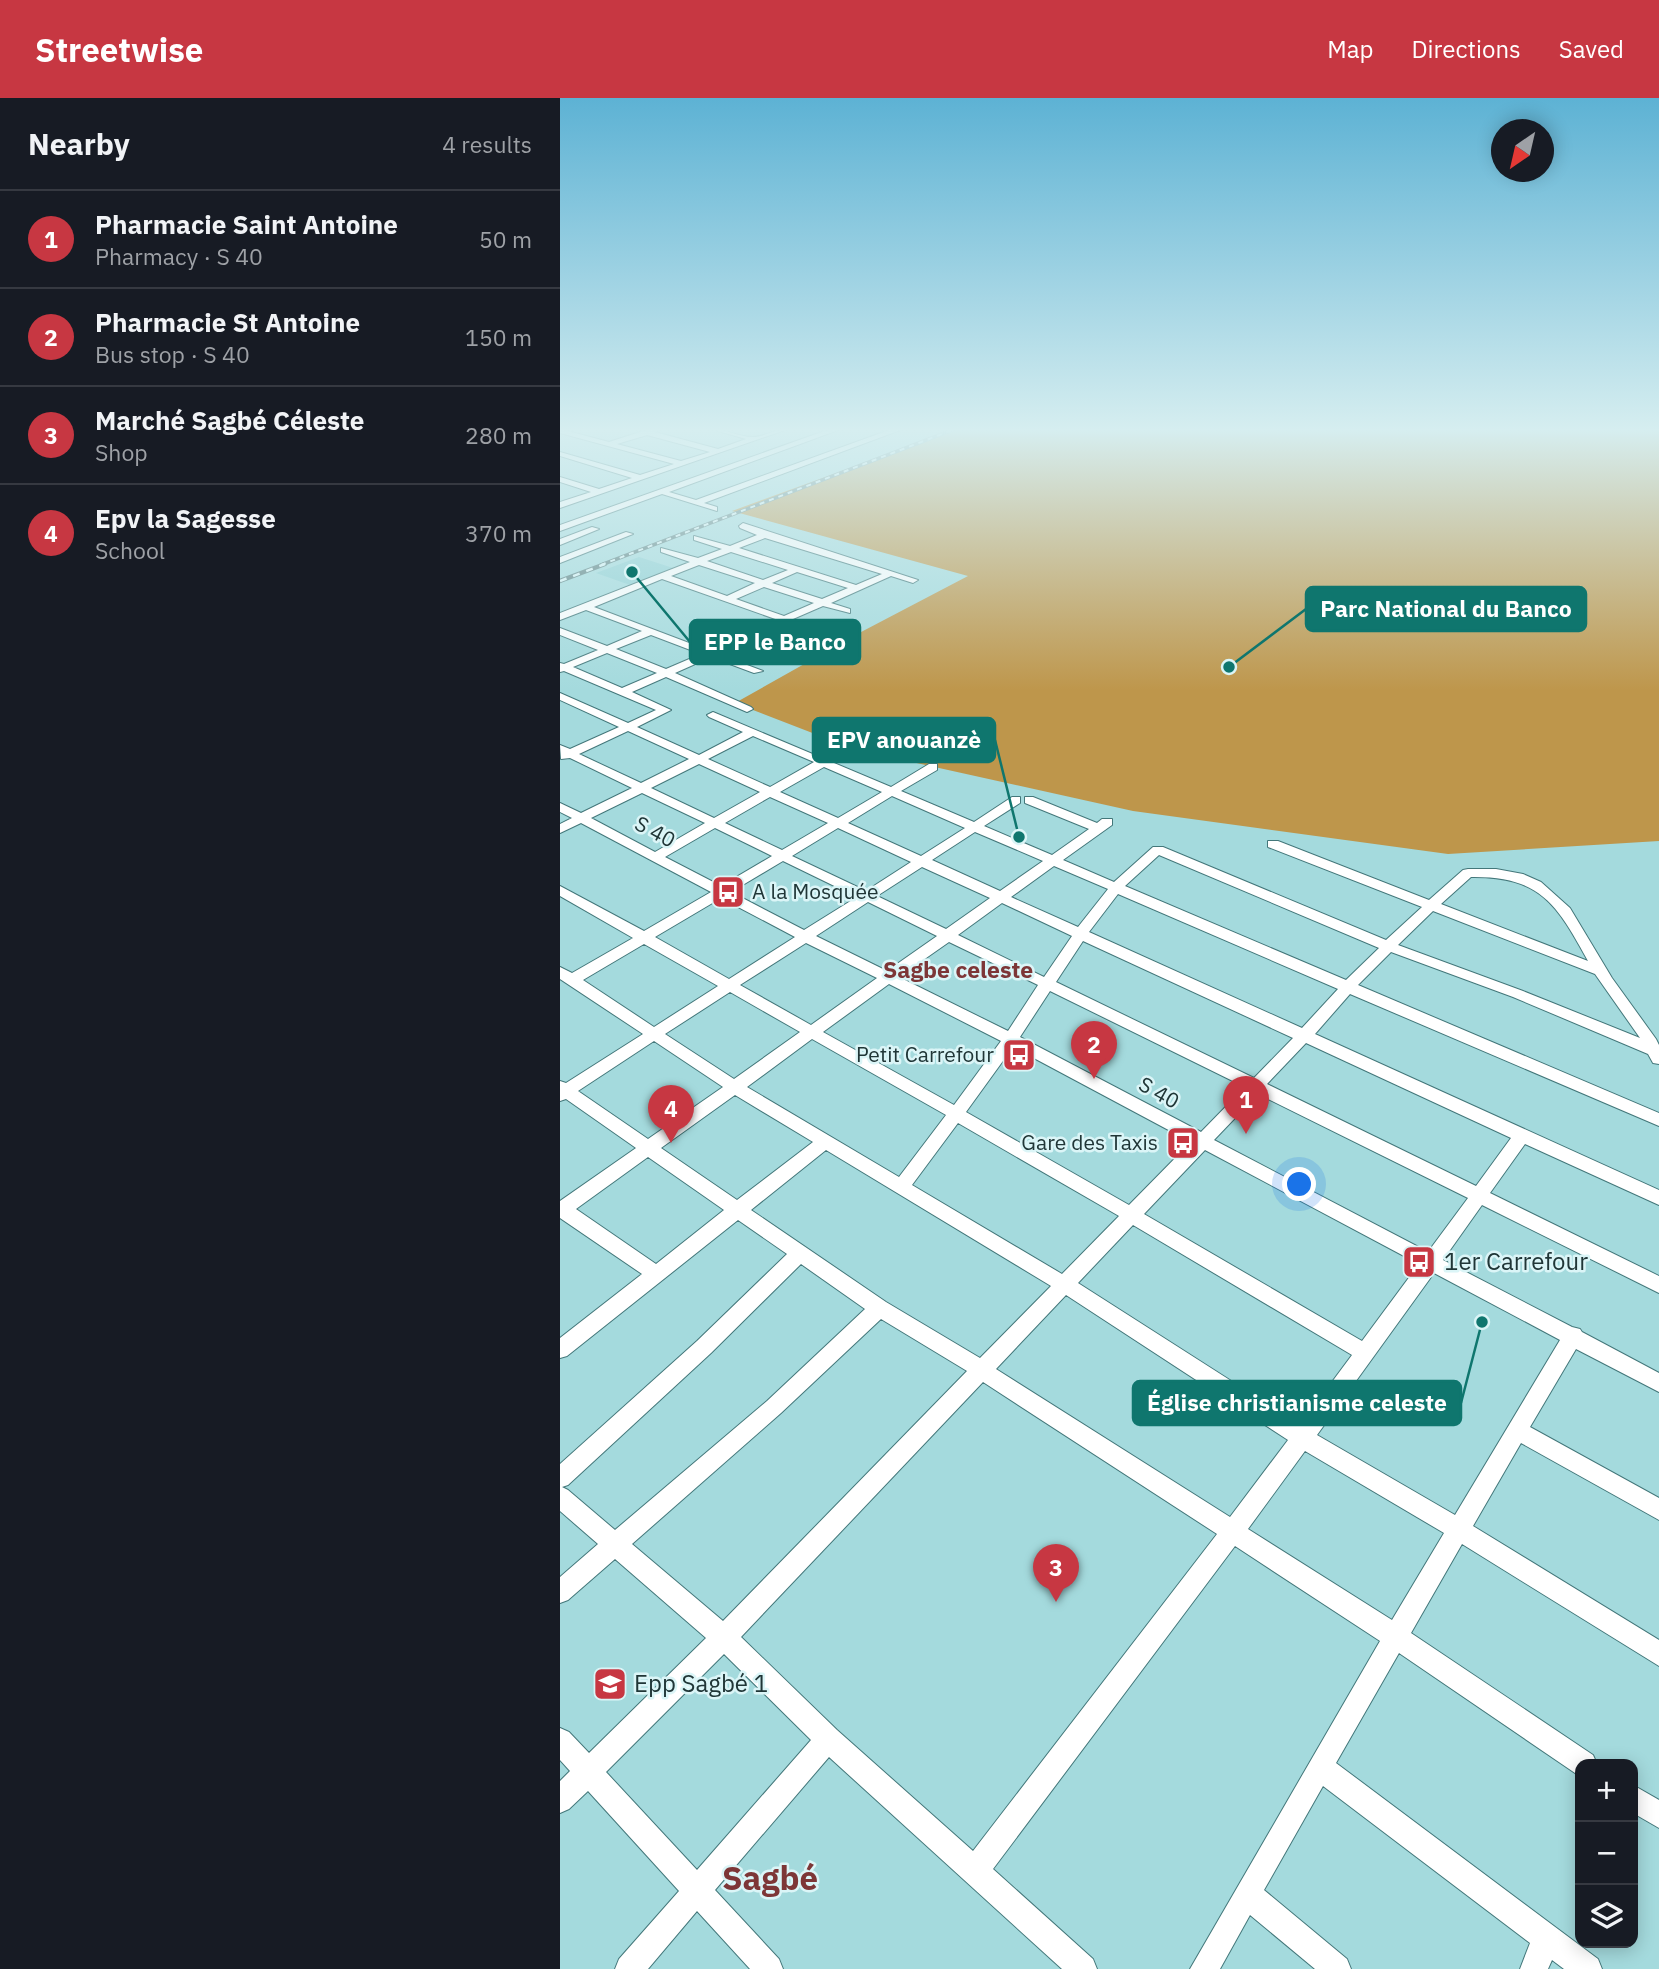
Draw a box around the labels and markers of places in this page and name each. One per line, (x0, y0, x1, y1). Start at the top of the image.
callout: Parc National du Banco (1306, 587, 1586, 631)
callout: EPP le Banco (690, 620, 860, 664)
callout: EPV anouanzè (813, 718, 995, 762)
bus stop icon: A la Mosquée (709, 873, 747, 911)
place label: A la Mosquée (752, 877, 879, 905)
pin: 2 (1071, 1021, 1117, 1079)
bus stop icon: Petit Carrefour (1000, 1036, 1038, 1074)
place label: Petit Carrefour (856, 1040, 994, 1068)
pin: 1 (1223, 1076, 1269, 1134)
pin: 4 (648, 1085, 694, 1143)
bus stop icon: Gare des Taxis (1164, 1124, 1202, 1162)
place label: Gare des Taxis (1021, 1128, 1158, 1156)
bus stop icon: 1er Carrefour (1400, 1243, 1438, 1281)
place label: 1er Carrefour (1444, 1245, 1588, 1277)
callout: Église christianisme celeste (1133, 1381, 1461, 1425)
pin: 3 (1033, 1544, 1079, 1602)
school or university icon: Epp Sagbé 1 (591, 1665, 629, 1703)
place label: Epp Sagbé 1 (634, 1667, 768, 1699)

